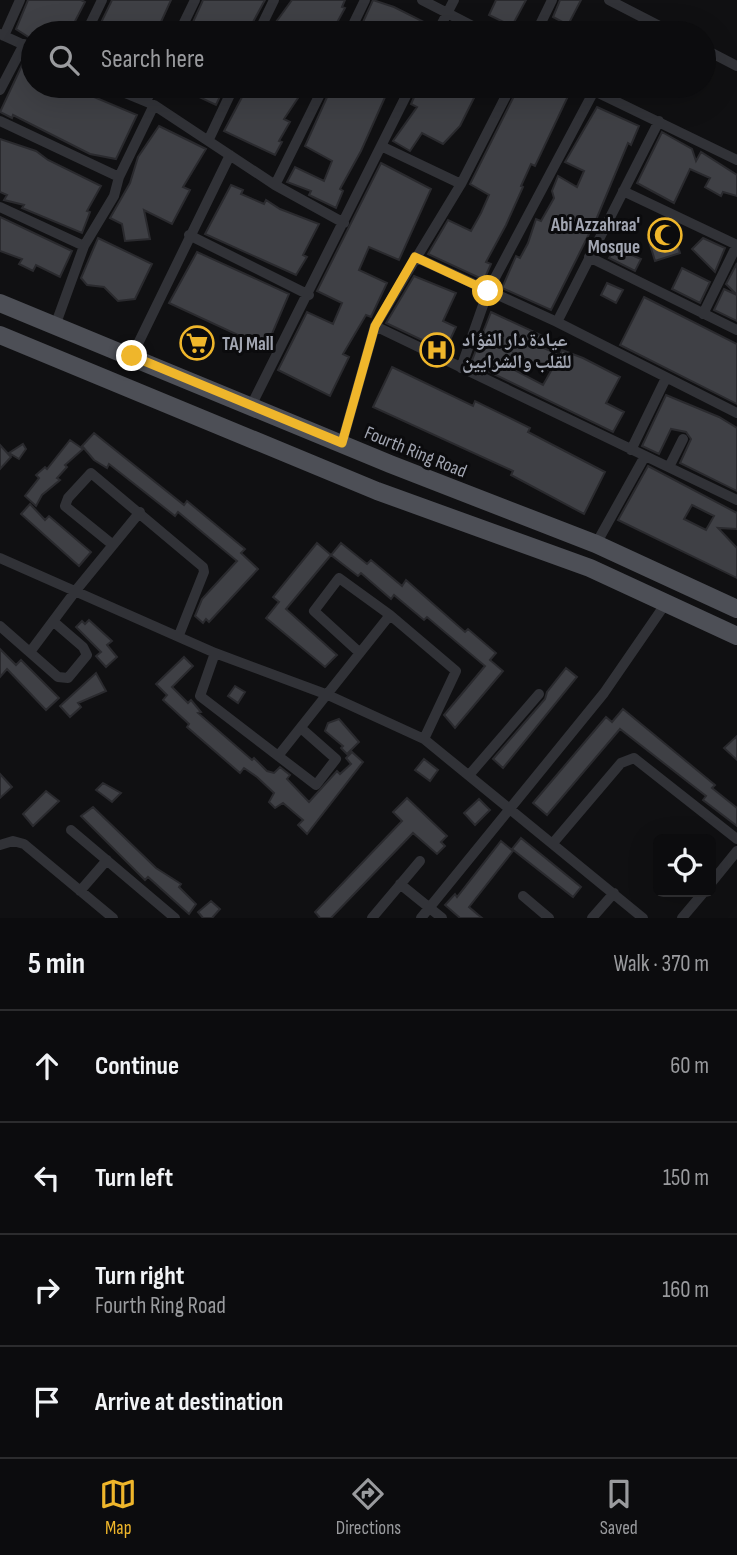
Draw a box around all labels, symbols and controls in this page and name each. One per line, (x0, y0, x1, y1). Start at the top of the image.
search box (21, 21, 716, 98)
icon: search (45, 41, 83, 79)
text: Search here (101, 44, 204, 75)
place label: Abi Azzahraa' Mosque (550, 214, 640, 259)
mosque icon: Abi Azzahraa' Mosque (646, 216, 684, 254)
route start (472, 275, 503, 306)
supermarket icon: TAJ Mall (178, 324, 216, 362)
place label: عيادة دار الفؤاد للقلب والشرايين (462, 329, 572, 374)
hospital icon: عيادة دار الفؤاد للقلب والشرايين (418, 331, 456, 369)
place label: TAJ Mall (222, 333, 274, 356)
route end (116, 340, 147, 371)
street label: Fourth Ring Road (361, 421, 470, 483)
map controls (653, 834, 716, 897)
button: locate (653, 834, 716, 897)
text: 5 min (28, 946, 85, 982)
text: Walk · 370 m (613, 950, 709, 978)
icon: ahead (28, 1047, 66, 1085)
text: Continue (95, 1051, 179, 1082)
text: 60 m (670, 1052, 709, 1080)
icon: left (28, 1159, 66, 1197)
text: Turn left (95, 1163, 173, 1194)
text: 150 m (663, 1164, 709, 1192)
text: Turn right (95, 1261, 184, 1292)
icon: right (28, 1271, 66, 1309)
text: 160 m (662, 1276, 709, 1304)
text: Fourth Ring Road (95, 1292, 226, 1320)
icon: arrive (28, 1383, 66, 1421)
text: Arrive at destination (95, 1387, 283, 1418)
tab: Map (99, 1475, 137, 1540)
tab: Directions (336, 1475, 401, 1540)
tab: Saved (600, 1475, 638, 1540)

